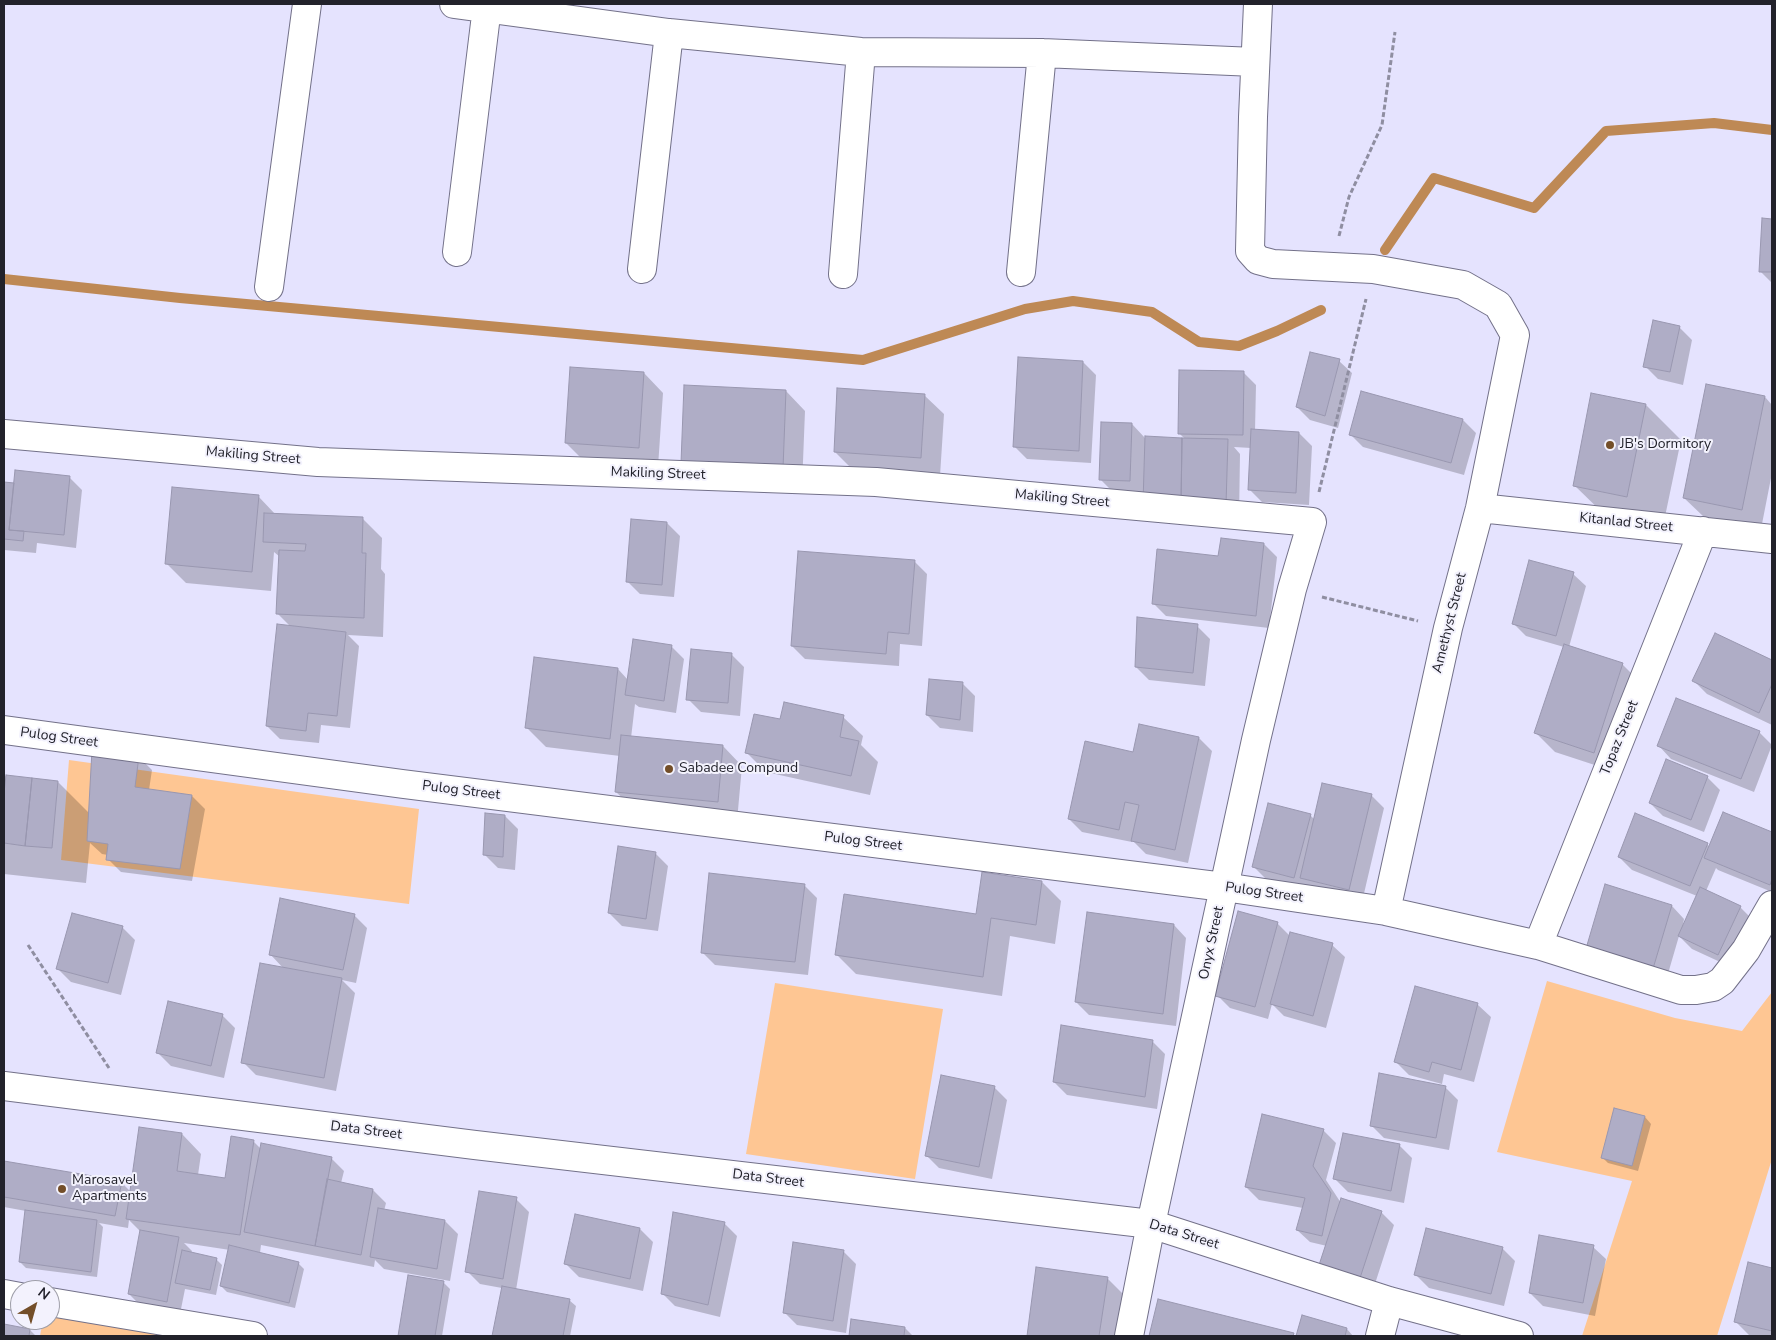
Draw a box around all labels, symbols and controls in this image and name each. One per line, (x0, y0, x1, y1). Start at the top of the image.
place label: JB's Dormitory (1620, 437, 1711, 453)
marker: JB's Dormitory (1604, 439, 1616, 451)
street label: Makiling Street (205, 443, 301, 469)
street label: Makiling Street (610, 464, 706, 484)
street label: Makiling Street (1014, 486, 1110, 512)
street label: Kitanlad Street (1578, 510, 1674, 536)
street label: Amethyst Street (1429, 571, 1471, 675)
street label: Topaz Street (1597, 698, 1643, 778)
street label: Pulog Street (19, 724, 99, 752)
place label: Sabadee Compund (679, 761, 798, 777)
marker: Sabadee Compund (663, 763, 675, 775)
street label: Pulog Street (421, 778, 501, 804)
street label: Pulog Street (823, 829, 903, 855)
street label: Pulog Street (1224, 879, 1304, 907)
street label: Onyx Street (1196, 905, 1228, 981)
street label: Data Street (329, 1118, 403, 1144)
street label: Data Street (731, 1166, 805, 1192)
place label: Marosavel Apartments (72, 1173, 147, 1206)
marker: Marosavel Apartments (56, 1183, 68, 1195)
street label: Data Street (1147, 1216, 1221, 1254)
north arrow (10, 1280, 60, 1330)
text: N (34, 1283, 54, 1304)

